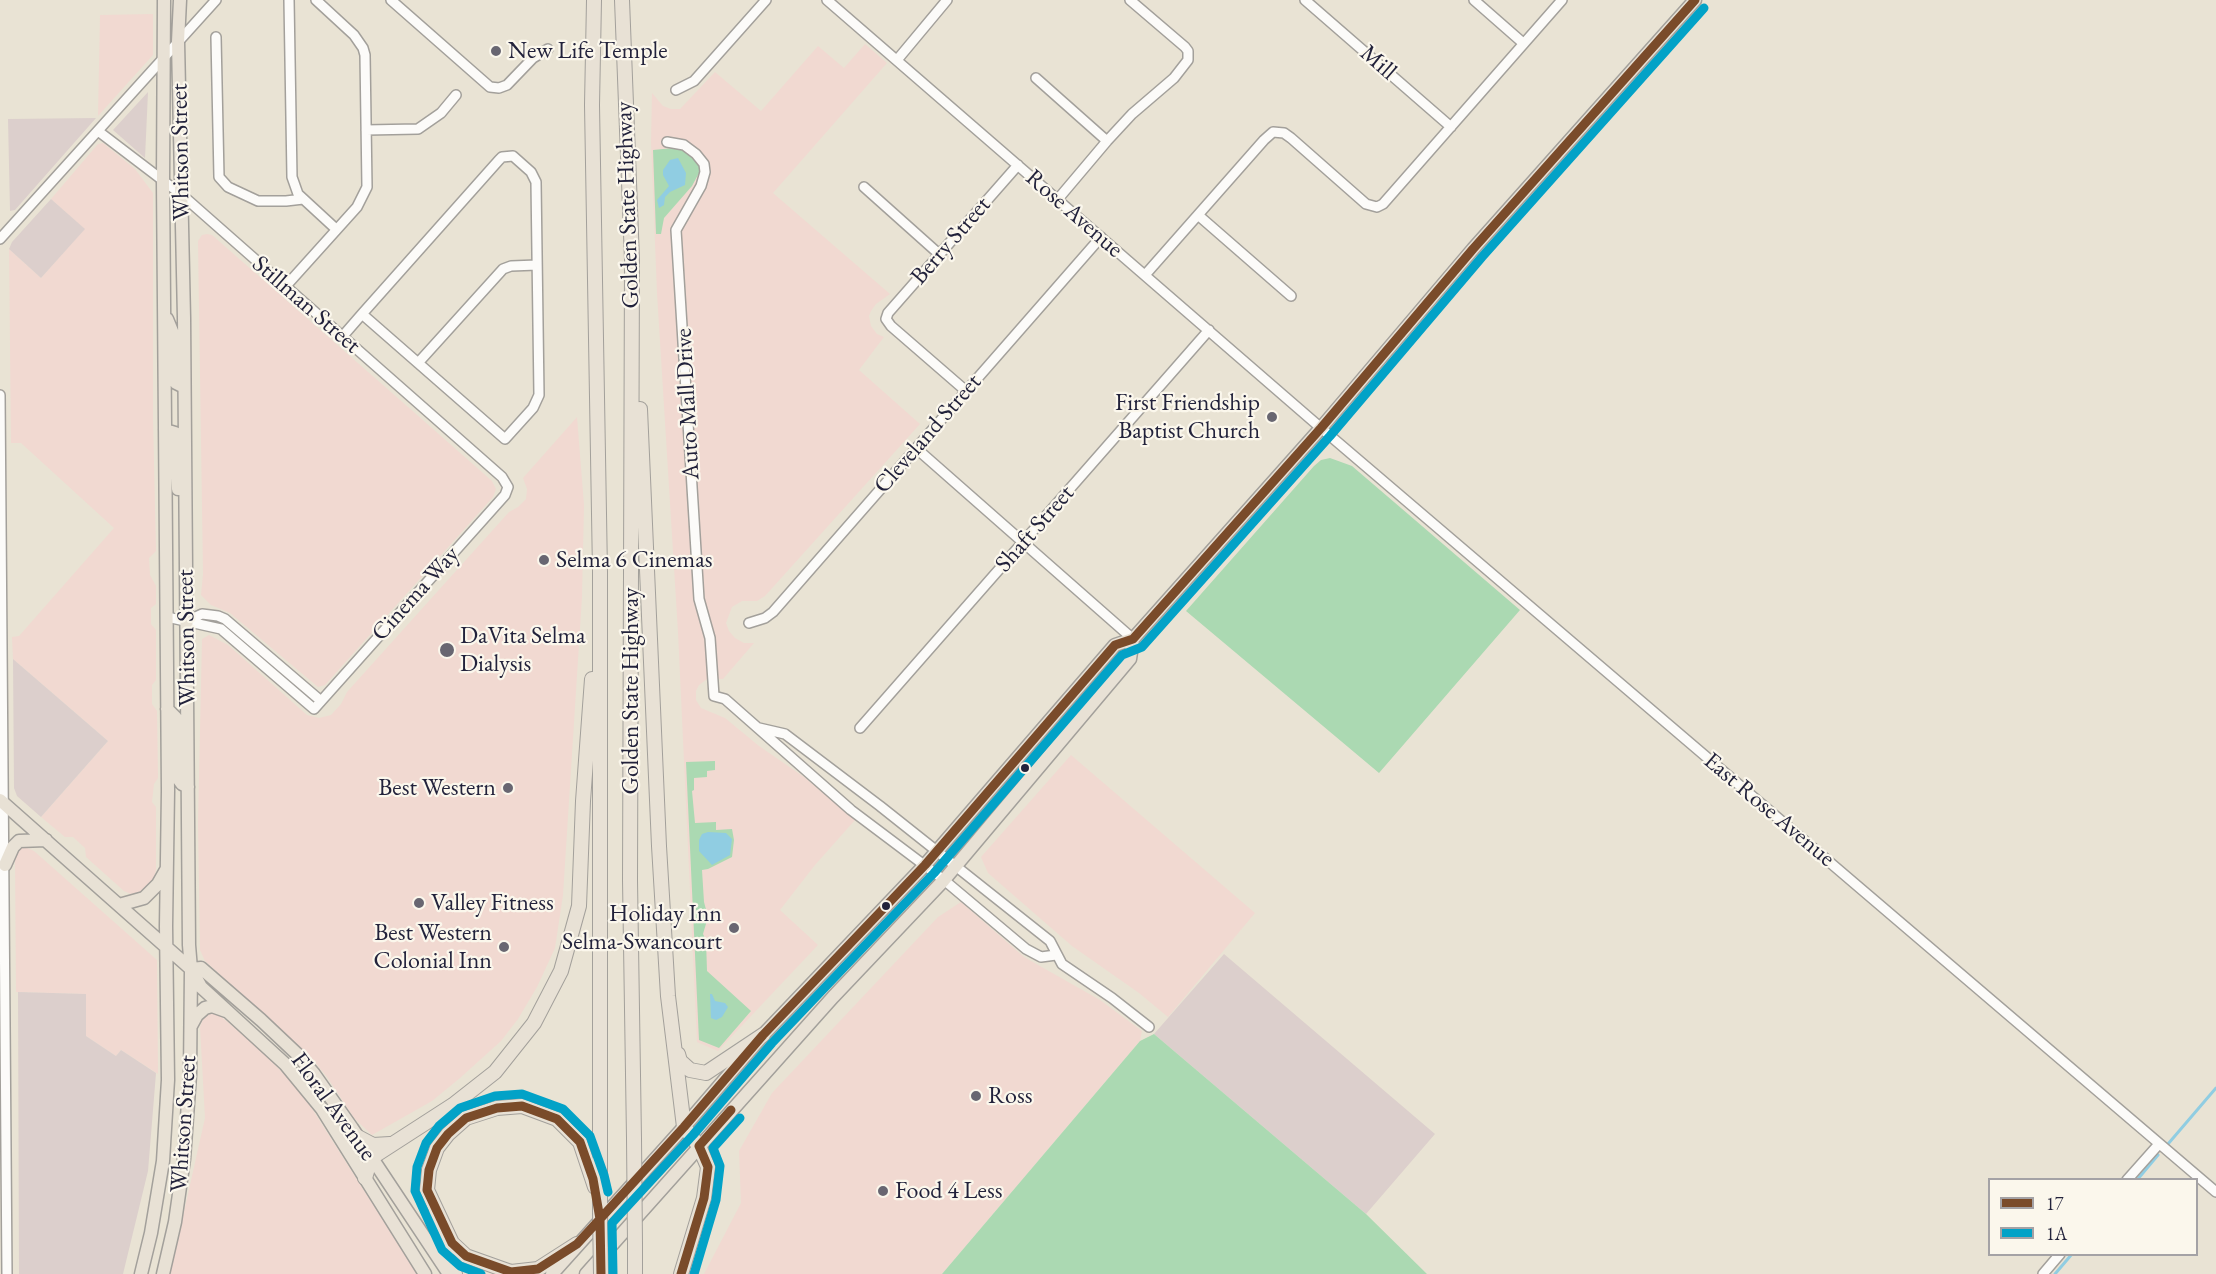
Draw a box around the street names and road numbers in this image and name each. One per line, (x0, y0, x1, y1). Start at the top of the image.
street label: Mill (1354, 39, 1402, 87)
street label: Whitson Street (165, 83, 197, 221)
street label: Golden State Highway (610, 101, 646, 309)
street label: Rose Avenue (1019, 164, 1129, 264)
street label: Berry Street (905, 191, 997, 291)
street label: Stillman Street (246, 250, 366, 360)
street label: Auto Mall Drive (670, 327, 706, 481)
street label: Cleveland Street (868, 368, 988, 500)
street label: Shaft Street (989, 480, 1081, 578)
street label: Cinema Way (366, 541, 466, 647)
street label: Whitson Street (171, 569, 203, 707)
street label: Golden State Highway (617, 587, 645, 795)
street label: East Rose Avenue (1698, 747, 1840, 873)
street label: Floral Avenue (284, 1047, 382, 1167)
street label: Whitson Street (165, 1054, 203, 1194)

